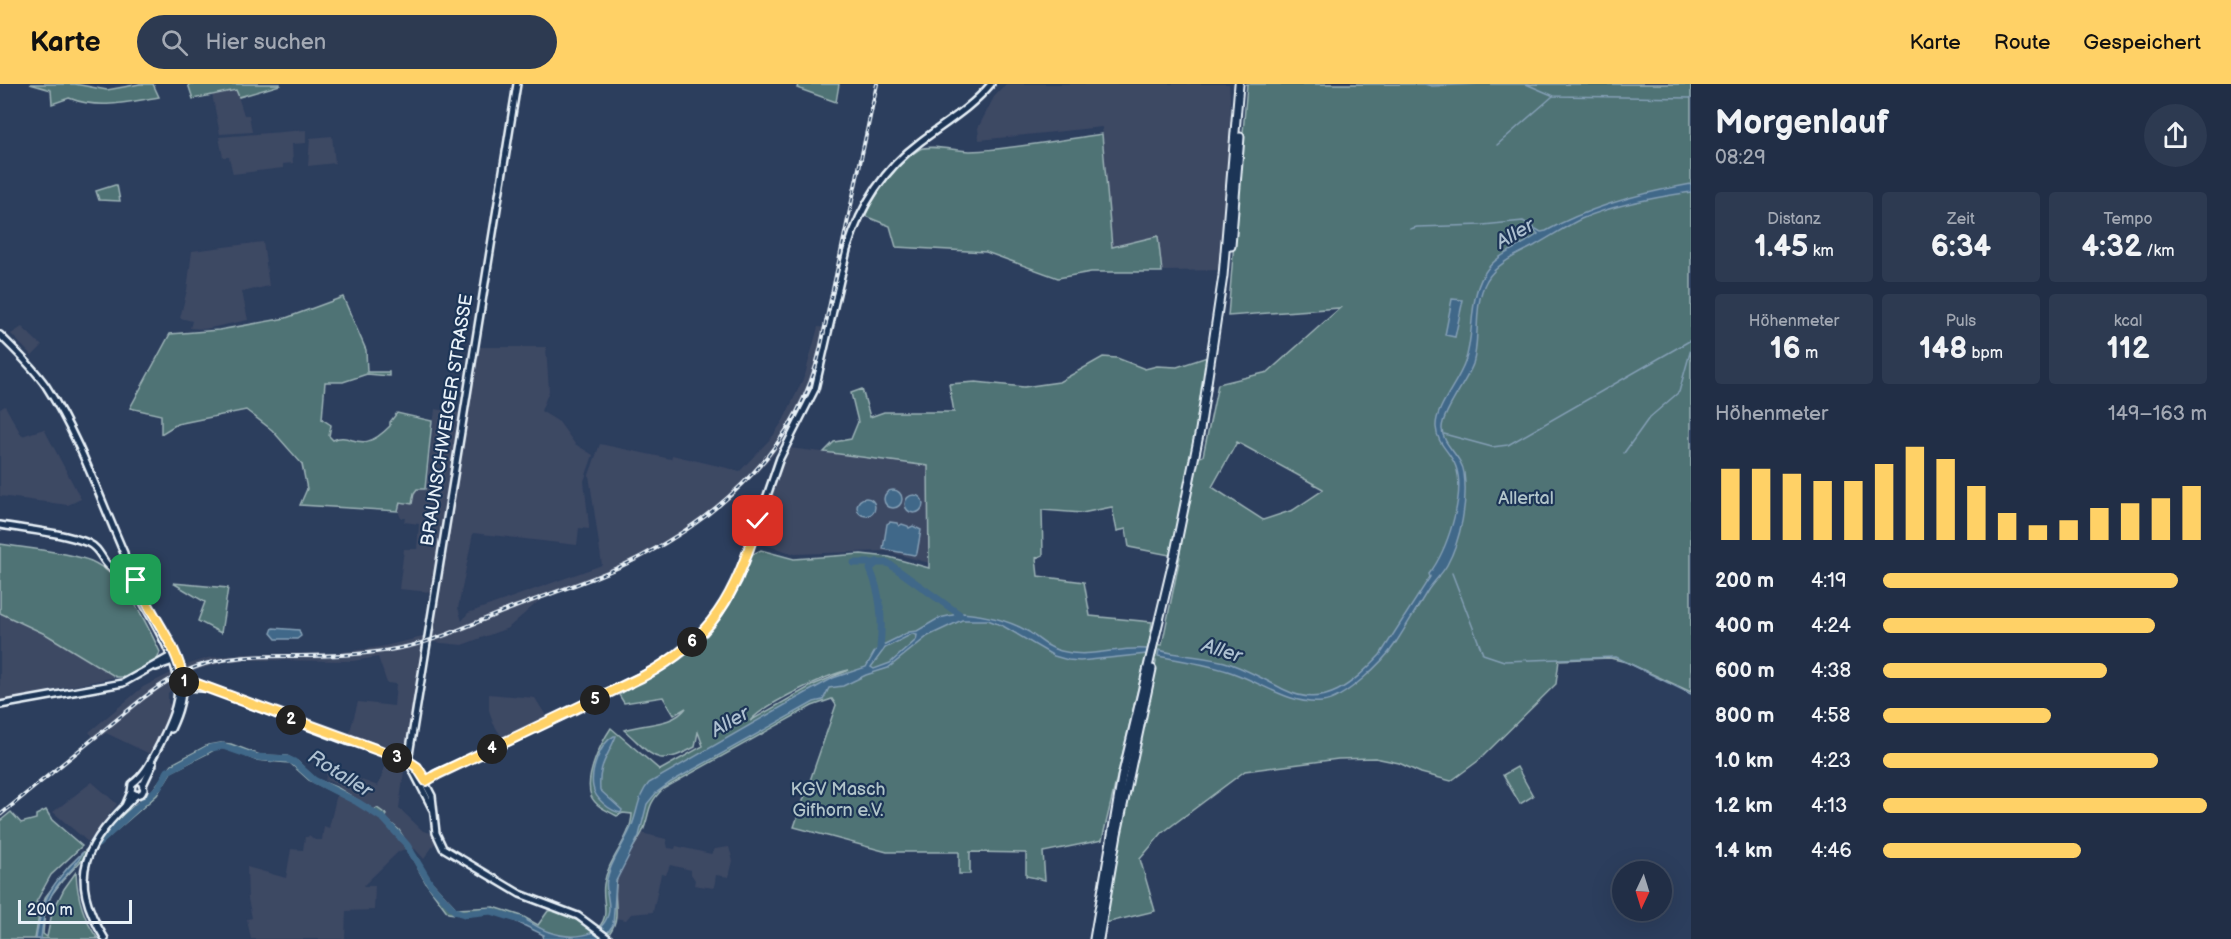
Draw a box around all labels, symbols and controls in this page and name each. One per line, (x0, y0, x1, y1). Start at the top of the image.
search box (137, 15, 557, 69)
text: Karte (30, 26, 101, 59)
icon: search (158, 26, 191, 59)
text: Hier suchen (206, 29, 326, 56)
text: Karte (1909, 30, 1961, 55)
text: Route (1994, 30, 2050, 55)
text: Gespeichert (2083, 30, 2201, 55)
text: Morgenlauf (1715, 103, 1889, 143)
button: share (2144, 104, 2207, 167)
text: 08:29 (1715, 146, 1766, 170)
text: Distanz (1767, 210, 1821, 229)
text: Zeit (1947, 210, 1975, 229)
text: Tempo (2103, 210, 2153, 229)
water label: Aller (1491, 213, 1540, 255)
text: 1.45 (1754, 229, 1808, 265)
text: 6:34 (1931, 229, 1991, 265)
text: 4:32 (2082, 229, 2142, 265)
text: km (1808, 242, 1834, 261)
text: /km (2142, 242, 2175, 261)
street label: BRAUNSCHWEIGER STRASSE (417, 292, 477, 547)
text: Höhenmeter (1749, 312, 1839, 331)
text: Puls (1946, 312, 1976, 331)
text: kcal (2114, 312, 2142, 331)
text: 16 (1770, 331, 1801, 367)
text: 148 (1919, 331, 1967, 367)
text: 112 (2106, 331, 2150, 367)
text: m (1801, 344, 1818, 363)
text: bpm (1967, 344, 2003, 363)
text: Höhenmeter (1715, 402, 1828, 426)
text: 149–163 m (2108, 402, 2207, 426)
park label: Allertal (1498, 488, 1554, 509)
pin (732, 495, 783, 546)
icon: check (741, 504, 774, 537)
pin (110, 554, 161, 605)
icon: arrive (119, 563, 152, 596)
text: 200 m (1715, 569, 1774, 593)
text: 4:19 (1811, 569, 1847, 593)
text: 400 m (1715, 614, 1774, 638)
text: 4:24 (1811, 614, 1851, 638)
pin: 6 (677, 627, 707, 657)
text: 6 (687, 632, 697, 651)
water label: Aller (1198, 633, 1246, 669)
text: 600 m (1715, 659, 1775, 683)
text: 4:38 (1811, 659, 1851, 683)
pin: 1 (169, 667, 199, 697)
text: 1 (181, 672, 187, 691)
pin: 5 (580, 685, 610, 715)
text: 5 (590, 690, 600, 709)
water label: Aller (706, 701, 755, 743)
text: 800 m (1715, 704, 1774, 728)
text: 4:58 (1811, 704, 1850, 728)
pin: 2 (276, 705, 306, 735)
text: 2 (286, 710, 296, 729)
pin: 4 (477, 734, 507, 764)
text: 4 (487, 739, 497, 758)
pin: 3 (382, 743, 412, 773)
water label: Rotaller (304, 745, 378, 804)
text: 3 (392, 748, 402, 767)
text: 1.0 km (1715, 749, 1773, 773)
text: 4:23 (1811, 749, 1851, 773)
park label: KGV Masch Gifhorn e.V. (790, 779, 886, 821)
text: 1.2 km (1715, 794, 1773, 818)
text: 4:13 (1811, 794, 1847, 818)
text: 1.4 km (1715, 839, 1773, 863)
text: 4:46 (1811, 839, 1852, 863)
north arrow (1612, 861, 1672, 921)
map controls (1612, 861, 1672, 921)
scale bar (18, 897, 132, 924)
text: 200 m (27, 901, 73, 920)

